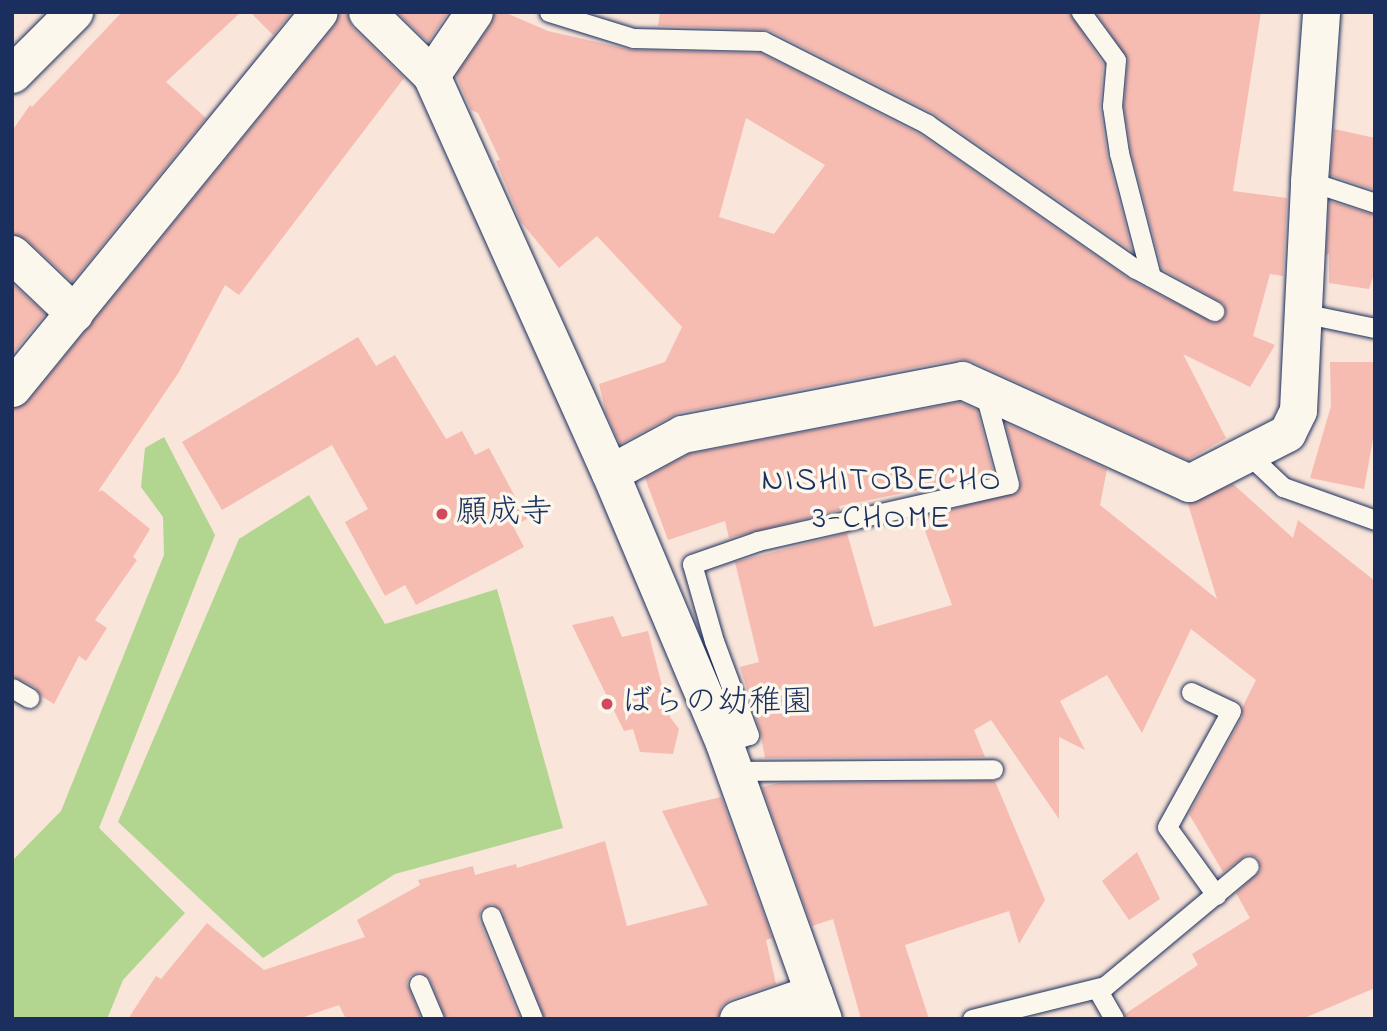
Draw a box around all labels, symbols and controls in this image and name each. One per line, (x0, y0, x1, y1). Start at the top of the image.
district label: NISHITOBECHO 3-CHOME (763, 462, 1001, 540)
place label: 願成寺 (456, 495, 552, 533)
marker: 願成寺 (434, 506, 450, 522)
place label: ばらの幼稚園 (621, 685, 813, 723)
marker: ばらの幼稚園 (599, 696, 615, 712)

